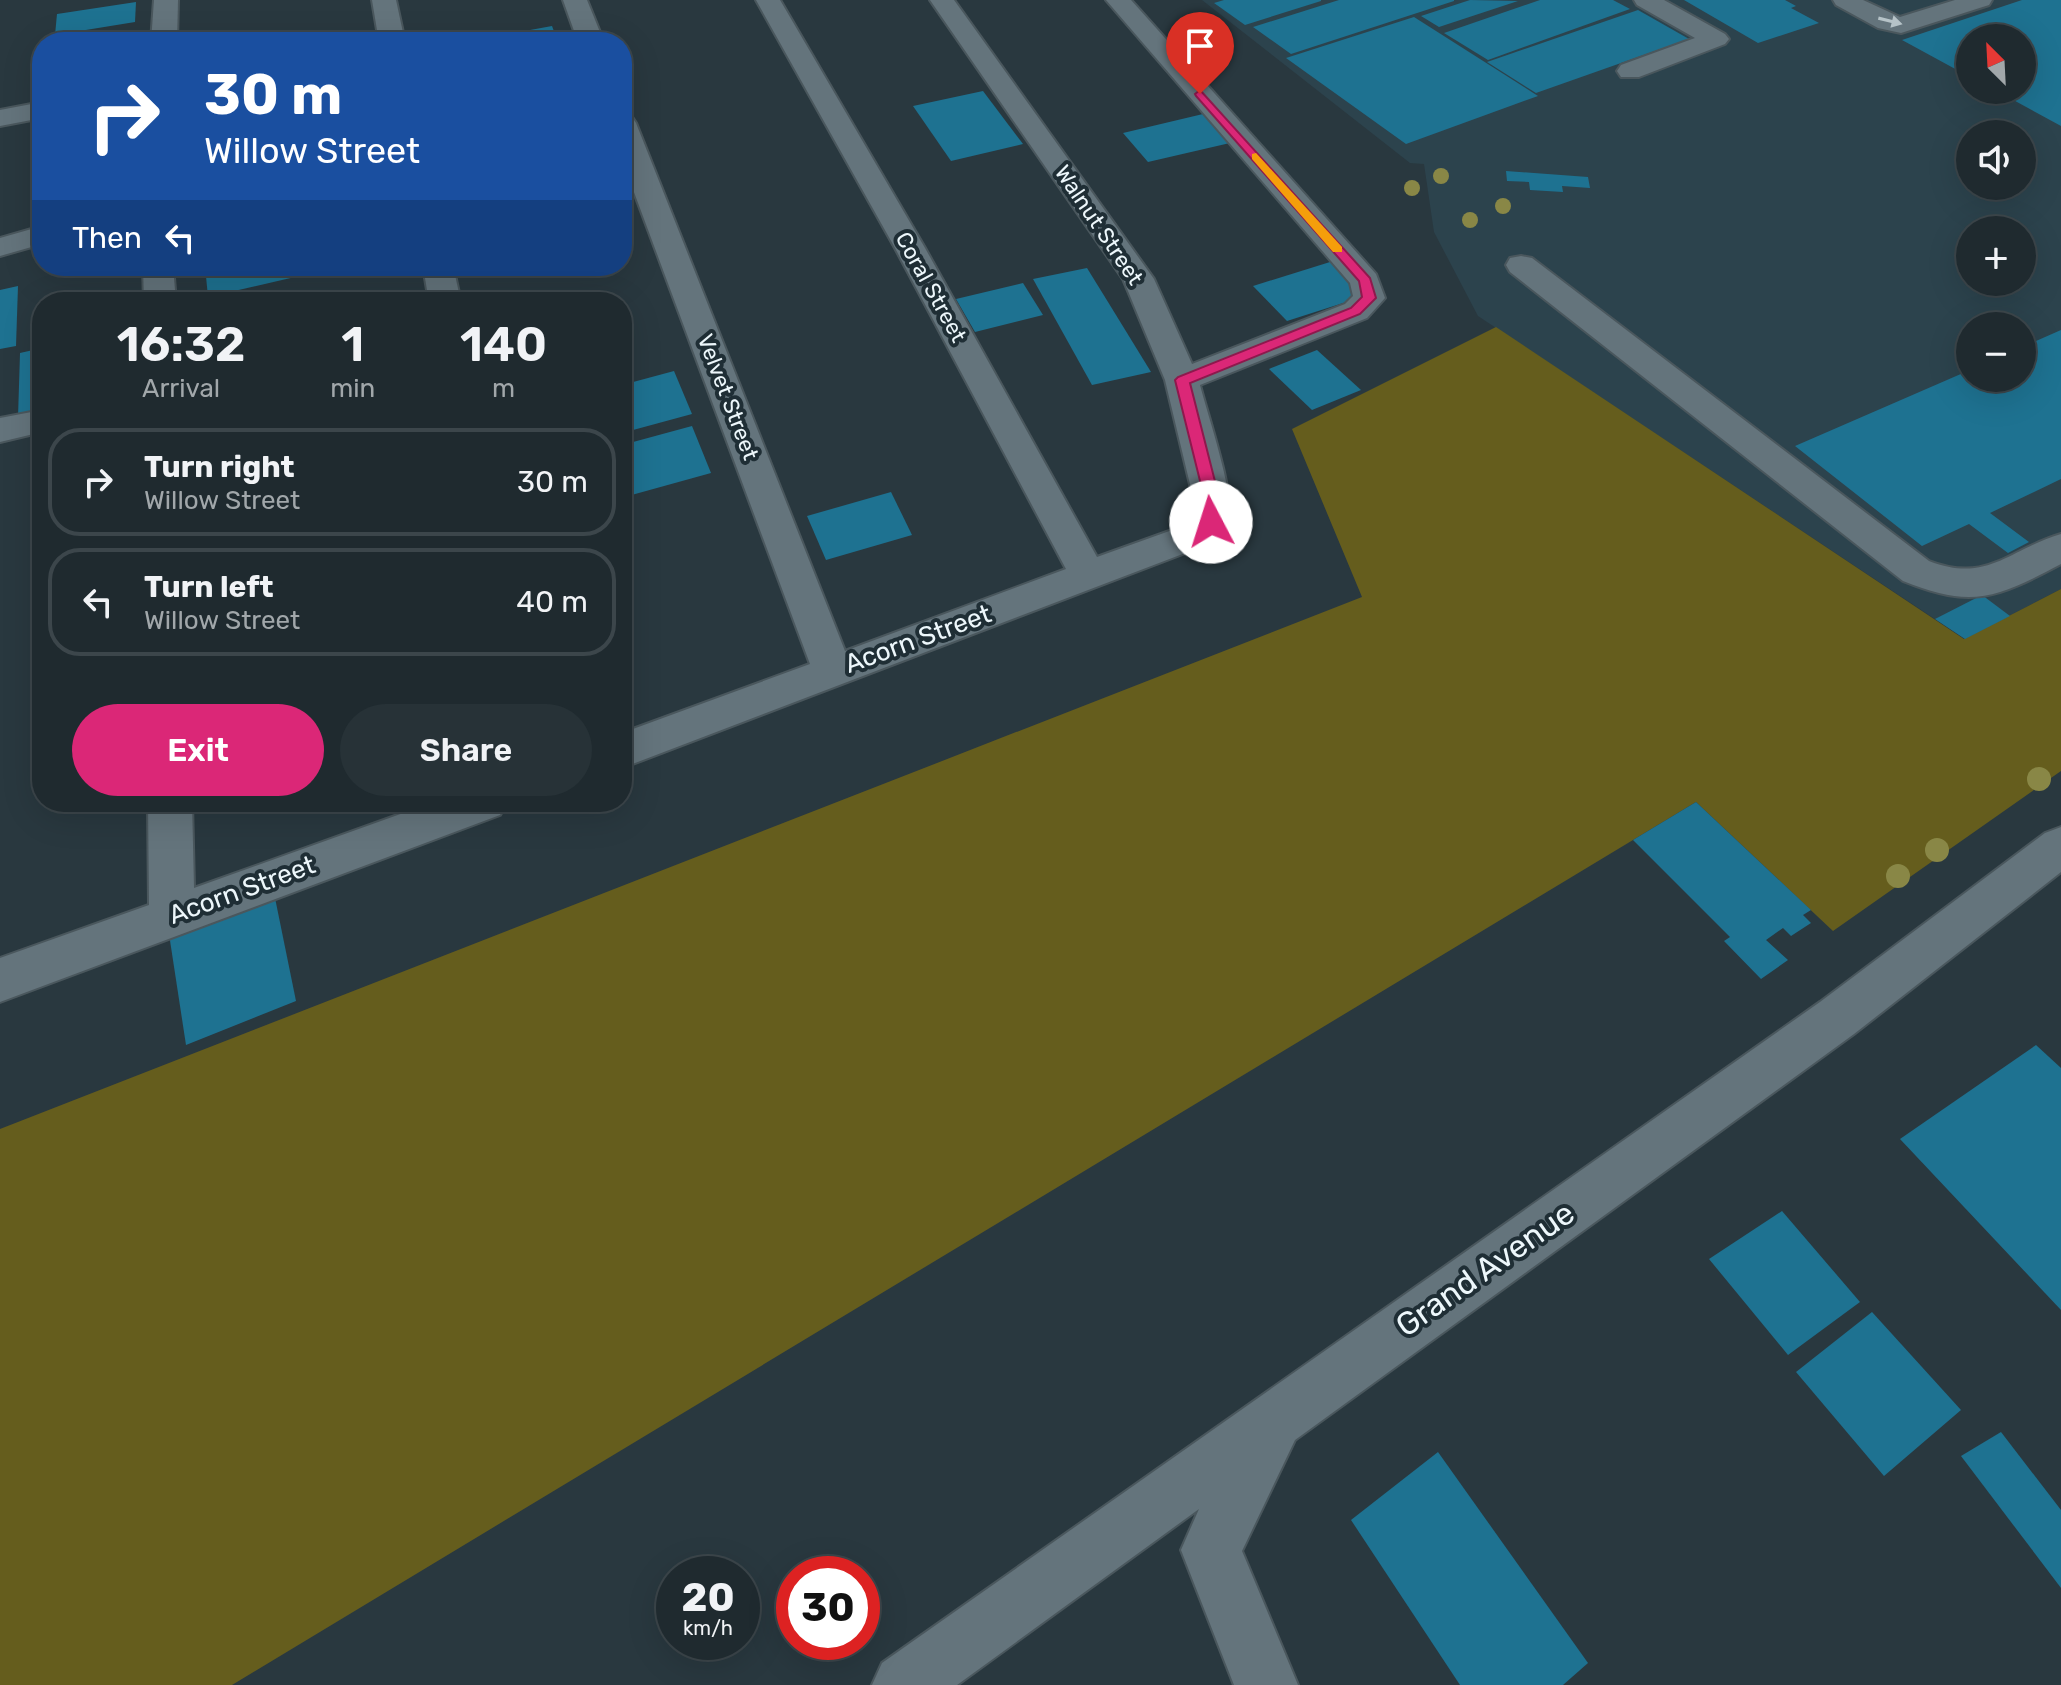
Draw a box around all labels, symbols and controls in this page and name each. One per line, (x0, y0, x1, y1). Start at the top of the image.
pin (1166, 12, 1234, 94)
one-way arrow (1878, 15, 1903, 28)
icon: arrive (1178, 24, 1222, 68)
north arrow (1956, 24, 2036, 104)
map controls (1956, 24, 2036, 392)
text: 30 m (204, 62, 342, 128)
icon: right (72, 64, 176, 168)
button: sound (1956, 120, 2036, 200)
text: Willow Street (204, 129, 420, 172)
street label: Walnut Street (1049, 160, 1149, 290)
icon: left (158, 216, 202, 260)
button: + (1956, 216, 2036, 296)
text: Then (72, 220, 142, 256)
street label: Coral Street (890, 227, 973, 347)
button: − (1956, 312, 2036, 392)
text: 16:32 (117, 316, 245, 373)
text: 1 (341, 316, 364, 373)
text: 140 (460, 316, 547, 373)
street label: Velvet Street (692, 330, 764, 464)
text: Arrival (142, 373, 220, 404)
text: min (330, 373, 375, 404)
text: m (492, 373, 515, 404)
text: Turn right (144, 449, 295, 485)
icon: right (76, 460, 120, 504)
text: 30 m (517, 464, 588, 500)
position arrow (1169, 480, 1253, 564)
text: Willow Street (144, 485, 300, 516)
text: Turn left (144, 569, 274, 605)
icon: left (76, 580, 120, 624)
text: 40 m (516, 584, 588, 620)
street label: Acorn Street (840, 598, 996, 680)
text: Willow Street (144, 605, 300, 636)
button: Exit (72, 704, 324, 796)
button: Share (340, 704, 592, 796)
street label: Acorn Street (164, 849, 320, 931)
street label: Grand Avenue (1389, 1194, 1581, 1344)
speed limit sign: 30 (776, 1556, 880, 1660)
text: 20 (681, 1574, 735, 1621)
text: km/h (683, 1616, 733, 1640)

